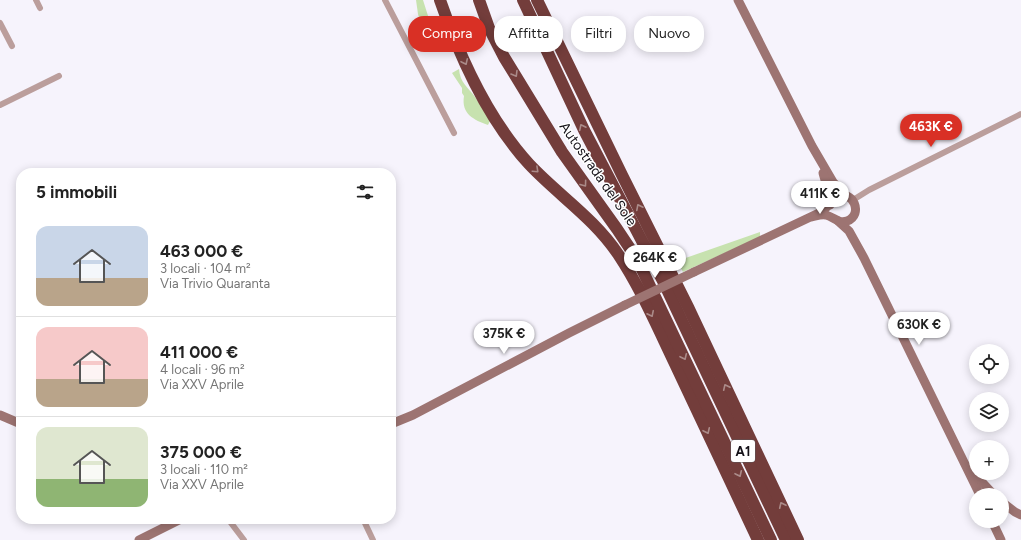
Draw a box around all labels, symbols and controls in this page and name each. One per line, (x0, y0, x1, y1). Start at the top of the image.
chip: Compra (408, 16, 486, 52)
chip: Affitta (494, 16, 563, 52)
chip: Filtri (571, 16, 626, 52)
chip: Nuovo (634, 16, 704, 52)
one-way arrow (460, 58, 468, 66)
one-way arrow (510, 70, 517, 77)
pin: 463K € (898, 114, 964, 148)
street label: Autostrada del Sole (556, 119, 640, 230)
text: 463K € (909, 119, 953, 134)
one-way arrow (579, 123, 587, 131)
one-way arrow (531, 165, 539, 173)
one-way arrow (579, 180, 587, 187)
icon: filters (354, 181, 376, 203)
pin: 411K € (787, 181, 853, 215)
text: 5 immobili (36, 182, 117, 202)
text: 411K € (800, 186, 840, 201)
one-way arrow (636, 204, 643, 212)
text: 463 000 € (160, 241, 243, 261)
icon: home (68, 242, 116, 290)
pin: 264K € (622, 245, 688, 279)
text: 264K € (633, 250, 677, 265)
text: 3 locali · 104 m² (160, 261, 251, 276)
text: Via Trivio Quaranta (160, 276, 270, 291)
one-way arrow (646, 309, 654, 317)
pin: 630K € (886, 312, 952, 346)
text: 630K € (897, 317, 941, 332)
pin: 375K € (471, 321, 537, 355)
text: 375K € (483, 326, 525, 341)
text: 411 000 € (160, 342, 238, 362)
icon: home (68, 343, 116, 391)
map controls (969, 344, 1009, 528)
button: locate (969, 344, 1009, 384)
one-way arrow (679, 352, 687, 360)
text: 4 locali · 96 m² (160, 362, 245, 377)
text: Via XXV Aprile (160, 377, 244, 392)
one-way arrow (723, 384, 731, 392)
button: layers (969, 392, 1009, 432)
one-way arrow (702, 427, 710, 434)
road number: A1 (731, 440, 755, 462)
button: + (969, 440, 1009, 480)
text: 375 000 € (160, 442, 242, 462)
icon: home (68, 443, 116, 491)
text: 3 locali · 110 m² (160, 462, 248, 477)
one-way arrow (734, 470, 742, 477)
text: Via XXV Aprile (160, 477, 244, 492)
button: − (969, 488, 1009, 528)
one-way arrow (779, 501, 787, 509)

